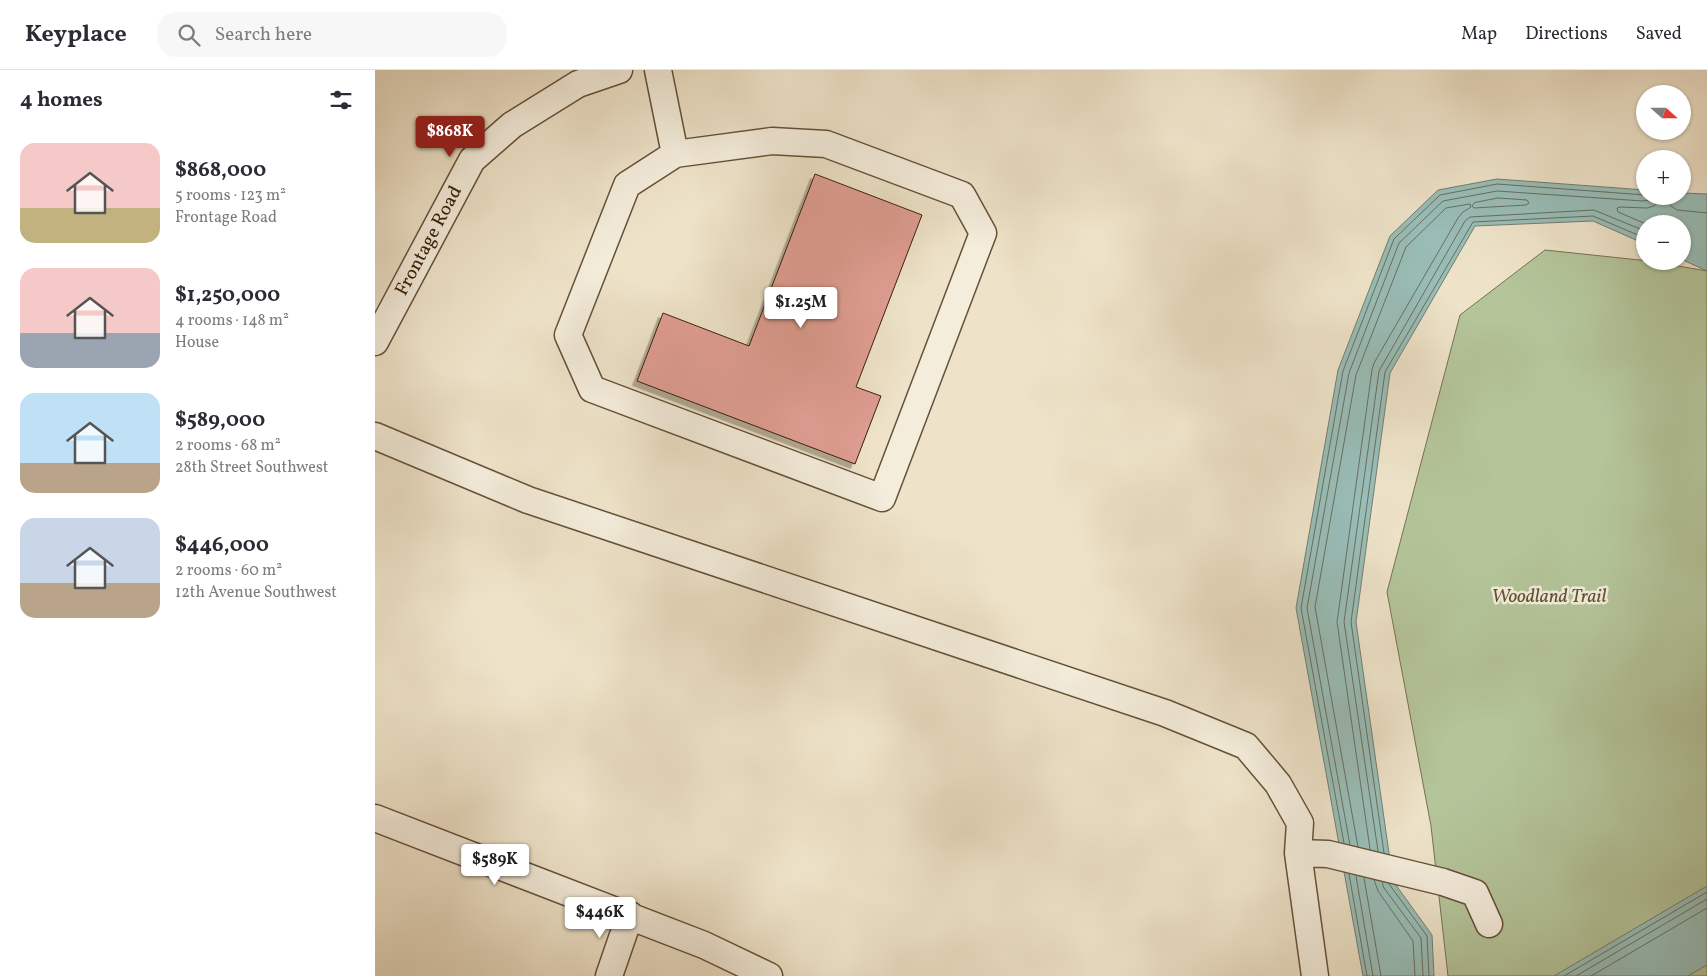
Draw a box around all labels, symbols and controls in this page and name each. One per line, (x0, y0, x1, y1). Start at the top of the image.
search box (157, 12, 507, 57)
text: Keyplace (25, 18, 127, 52)
icon: search (175, 21, 203, 49)
text: Search here (215, 22, 312, 48)
text: Map (1461, 22, 1497, 47)
text: Directions (1525, 22, 1608, 47)
text: Saved (1636, 22, 1682, 47)
north arrow (1636, 85, 1691, 140)
map controls (1636, 85, 1691, 270)
text: 4 homes (20, 86, 103, 115)
icon: filters (327, 86, 355, 114)
pin: $868K (415, 116, 485, 158)
text: $868K (427, 121, 473, 143)
button: + (1636, 150, 1691, 205)
text: $868,000 (175, 156, 266, 185)
icon: home (60, 163, 120, 223)
street label: Frontage Road (389, 181, 469, 301)
text: 5 rooms · 123 m² (175, 185, 286, 207)
text: Frontage Road (175, 207, 277, 229)
button: − (1636, 215, 1691, 270)
text: $1,250,000 (175, 281, 280, 310)
pin: $1.25M (760, 286, 842, 329)
icon: home (60, 288, 120, 348)
text: $1.25M (775, 292, 827, 314)
text: 4 rooms · 148 m² (175, 310, 289, 332)
text: House (175, 332, 219, 354)
text: $589,000 (175, 406, 265, 435)
icon: home (60, 413, 120, 473)
text: 2 rooms · 68 m² (175, 435, 281, 457)
text: 28th Street Southwest (175, 457, 328, 479)
text: $446,000 (175, 531, 269, 560)
icon: home (60, 538, 120, 598)
text: 2 rooms · 60 m² (175, 560, 282, 582)
text: 12th Avenue Southwest (175, 582, 337, 604)
park label: Woodland Trail (1491, 584, 1607, 610)
pin: $589K (460, 844, 530, 886)
text: $589K (472, 849, 518, 871)
pin: $446K (565, 896, 635, 939)
text: $446K (576, 902, 624, 924)

